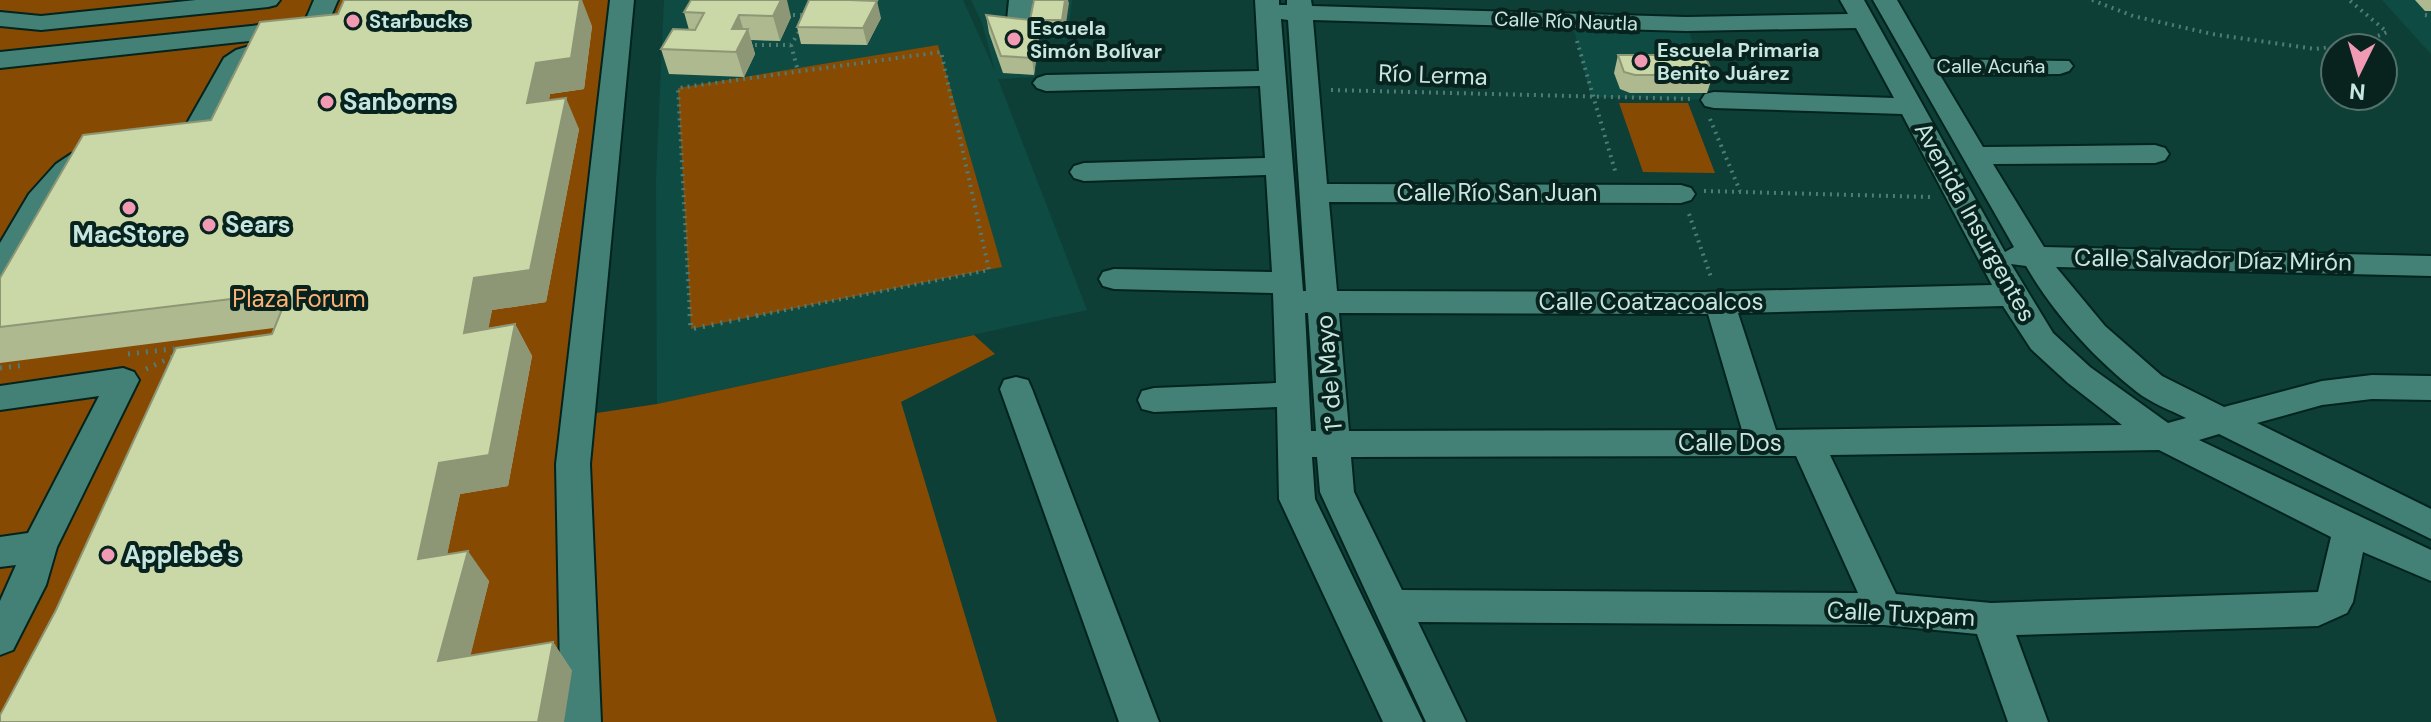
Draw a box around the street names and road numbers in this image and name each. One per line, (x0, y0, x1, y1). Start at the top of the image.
street label: Calle Río Nautla (1494, 6, 1638, 36)
street label: Calle Acuña (1937, 53, 2045, 79)
street label: Río Lerma (1378, 57, 1488, 92)
street label: Avenida Insurgentes (1908, 117, 2043, 327)
street label: Calle Río San Juan (1397, 177, 1597, 208)
street label: Calle Salvador Díaz Mirón (2074, 242, 2352, 277)
street label: Calle Coatzacoalcos (1539, 286, 1763, 317)
street label: 1° de Mayo (1308, 314, 1349, 432)
street label: Calle Dos (1678, 427, 1782, 458)
street label: Calle Tuxpam (1826, 594, 1976, 633)

